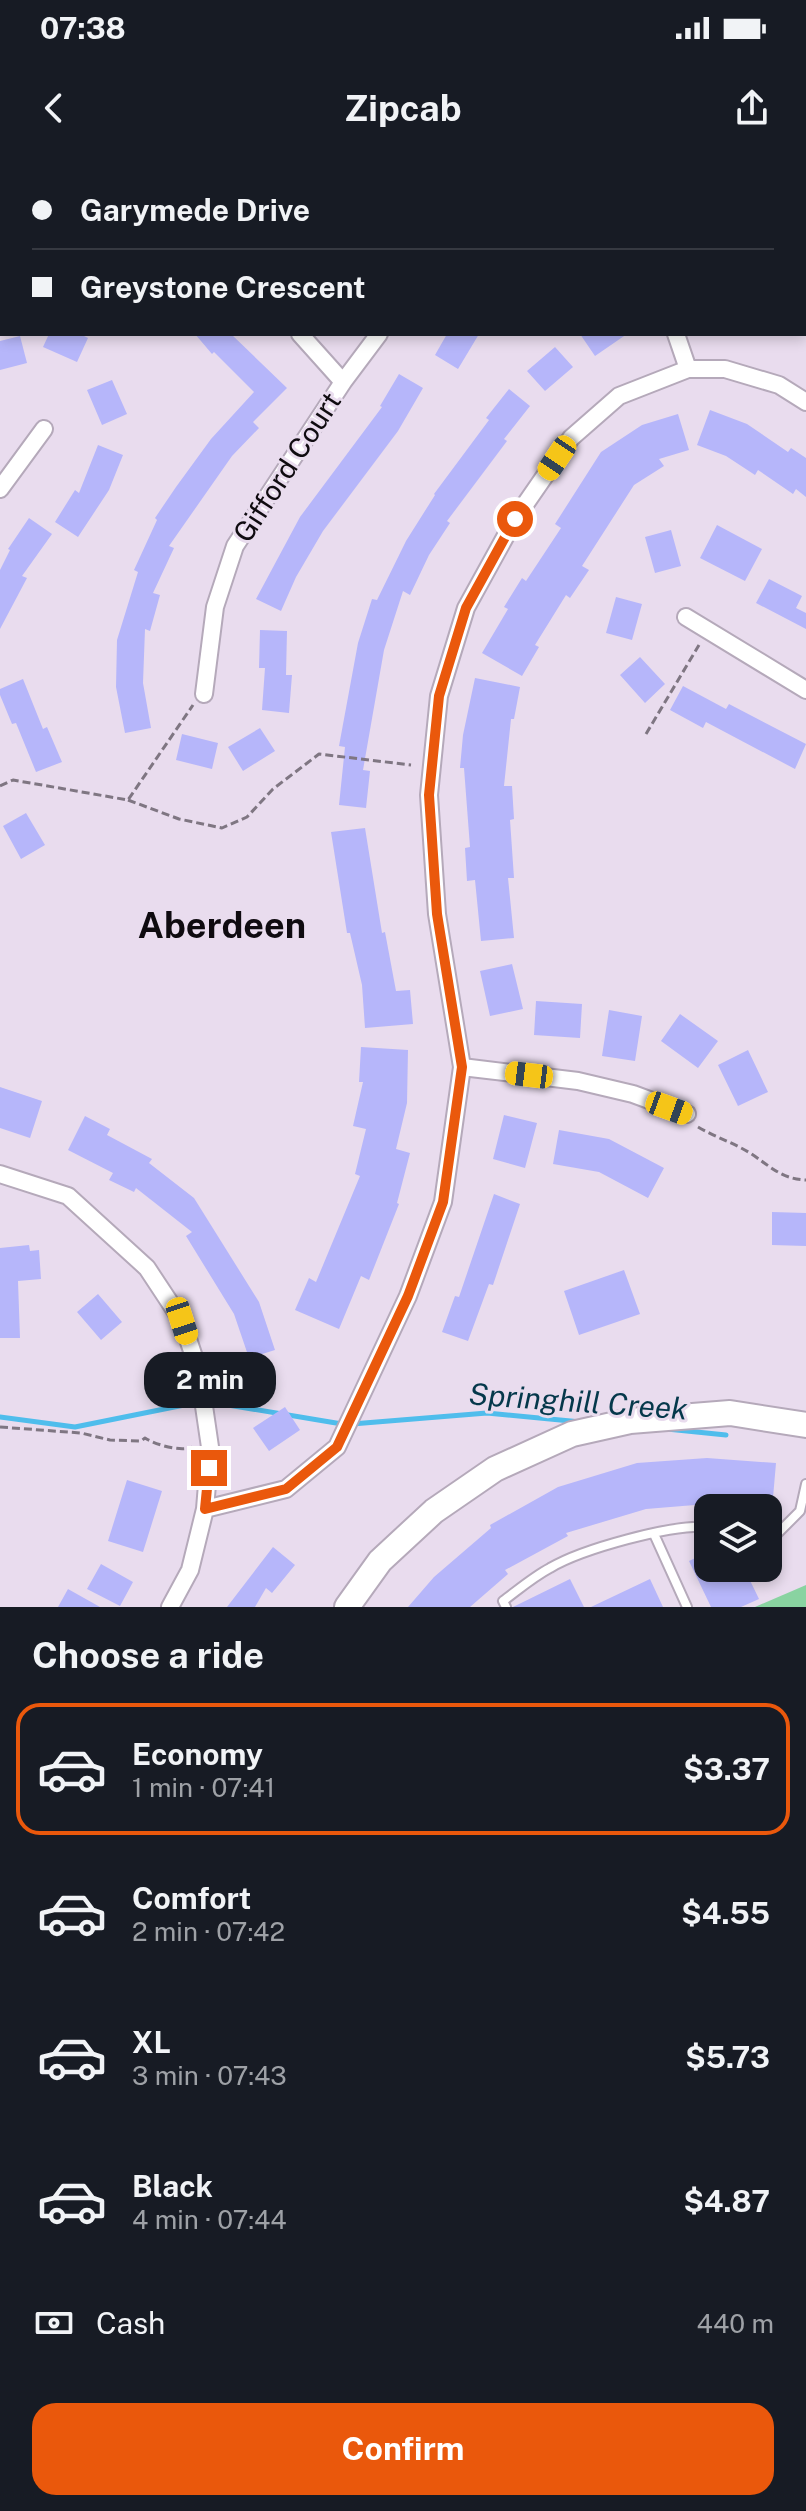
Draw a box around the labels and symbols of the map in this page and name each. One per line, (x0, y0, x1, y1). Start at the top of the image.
street label: Gifford Court (226, 386, 347, 548)
car (534, 431, 580, 485)
route start (497, 501, 533, 537)
district label: Aberdeen (138, 904, 306, 946)
car (504, 1060, 554, 1090)
car (642, 1089, 696, 1127)
car (163, 1294, 201, 1348)
callout: 2 min (143, 1352, 275, 1408)
water label: Springhill Creek (467, 1375, 690, 1427)
route end (191, 1450, 227, 1486)

